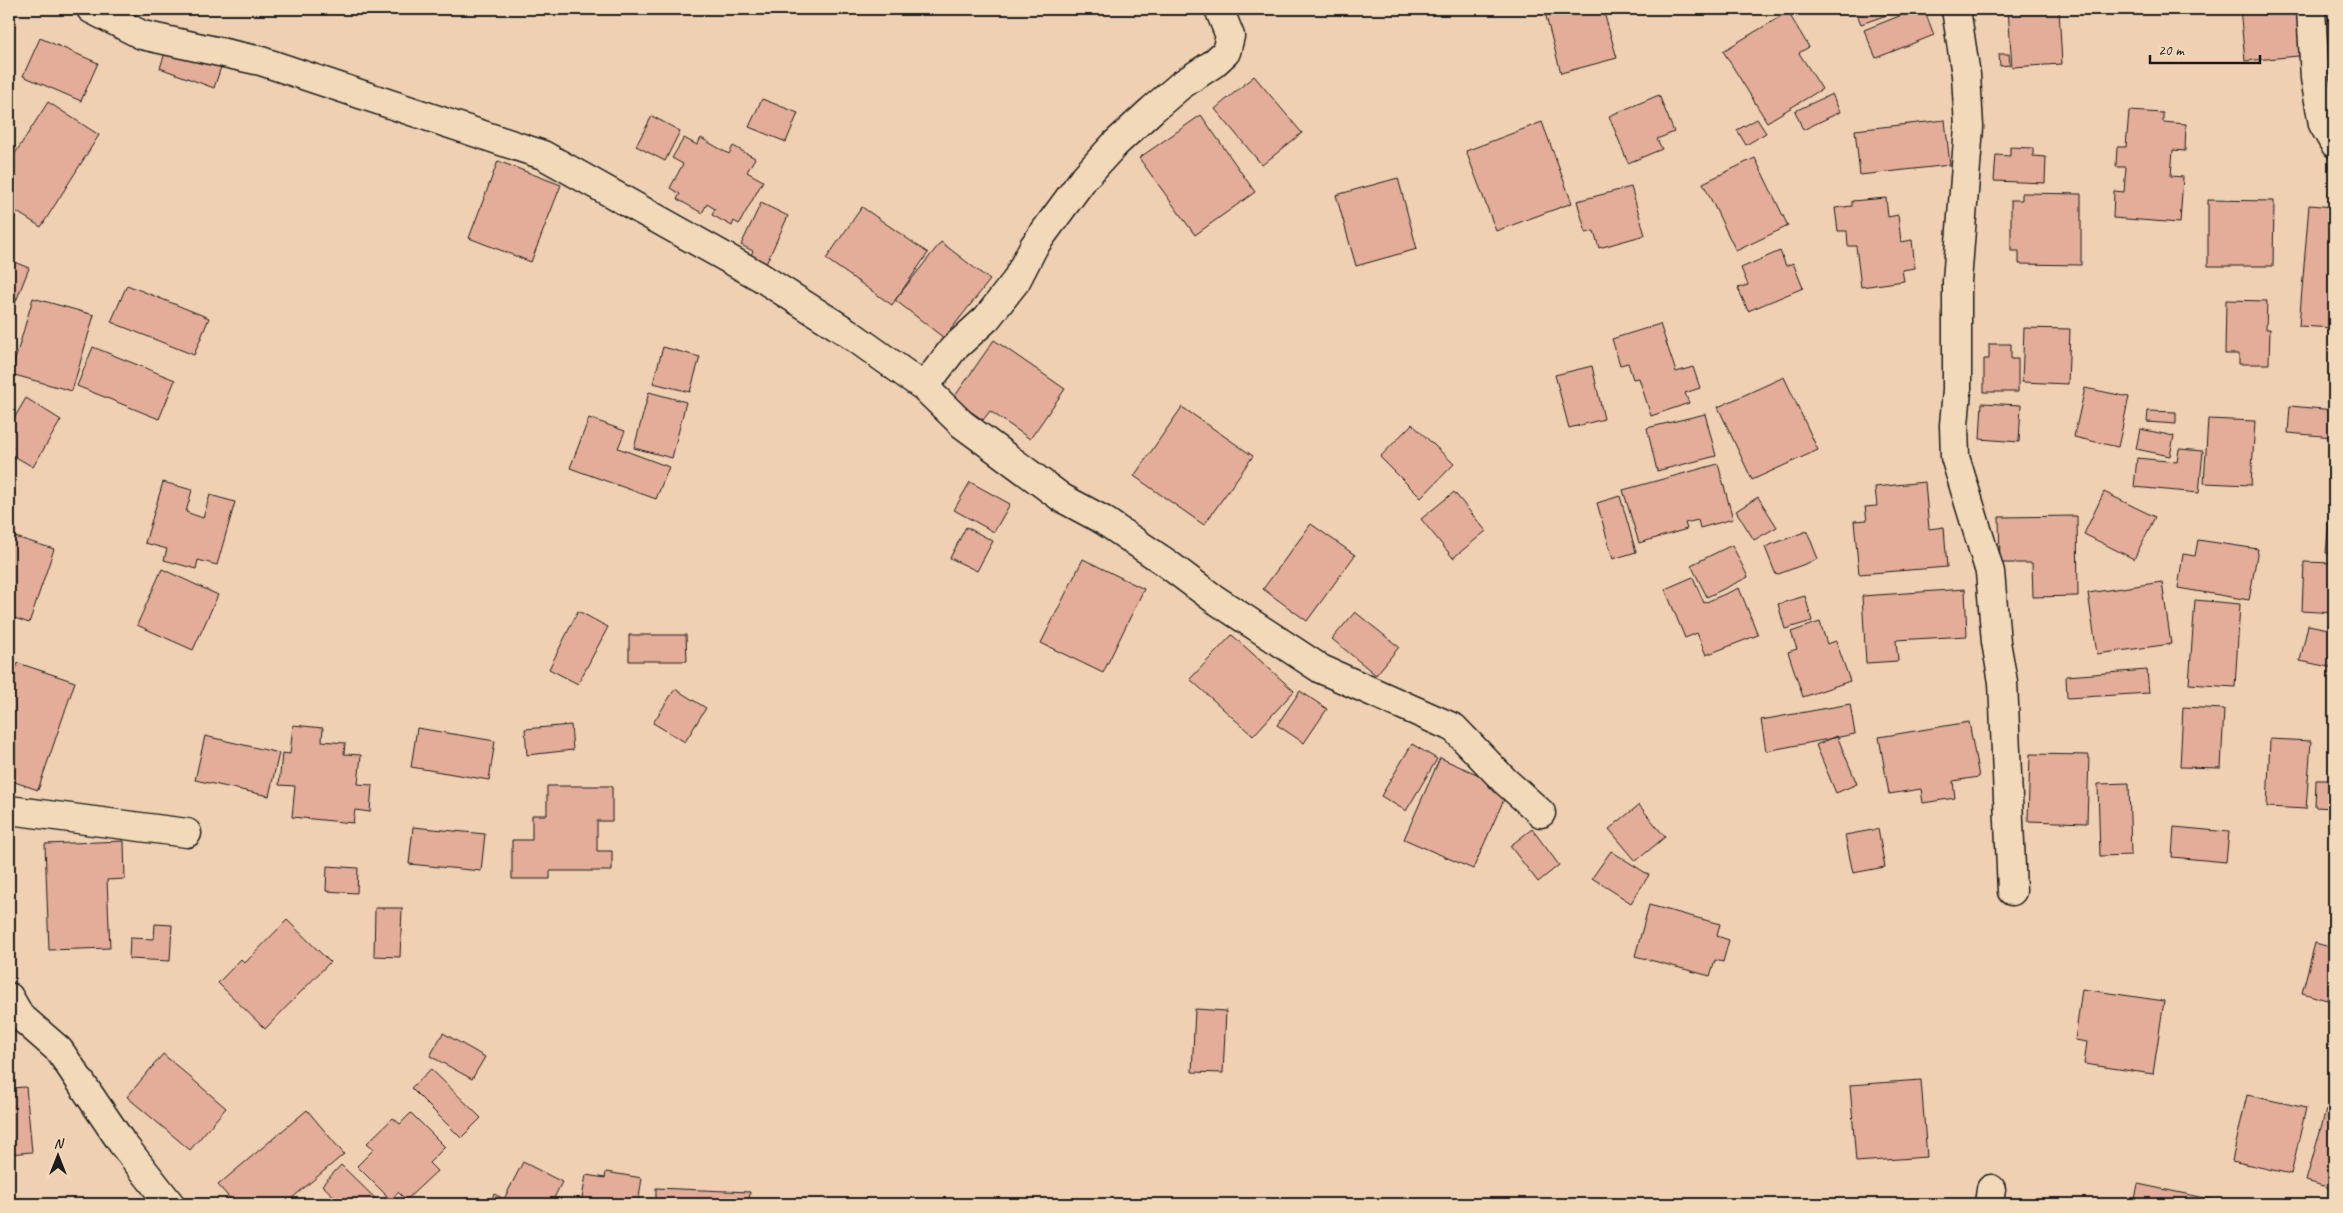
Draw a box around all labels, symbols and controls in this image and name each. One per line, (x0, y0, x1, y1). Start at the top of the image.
scale bar (2150, 32, 2260, 64)
text: 20 m (2158, 41, 2185, 60)
north arrow (32, 1130, 82, 1180)
text: N (54, 1135, 65, 1152)

